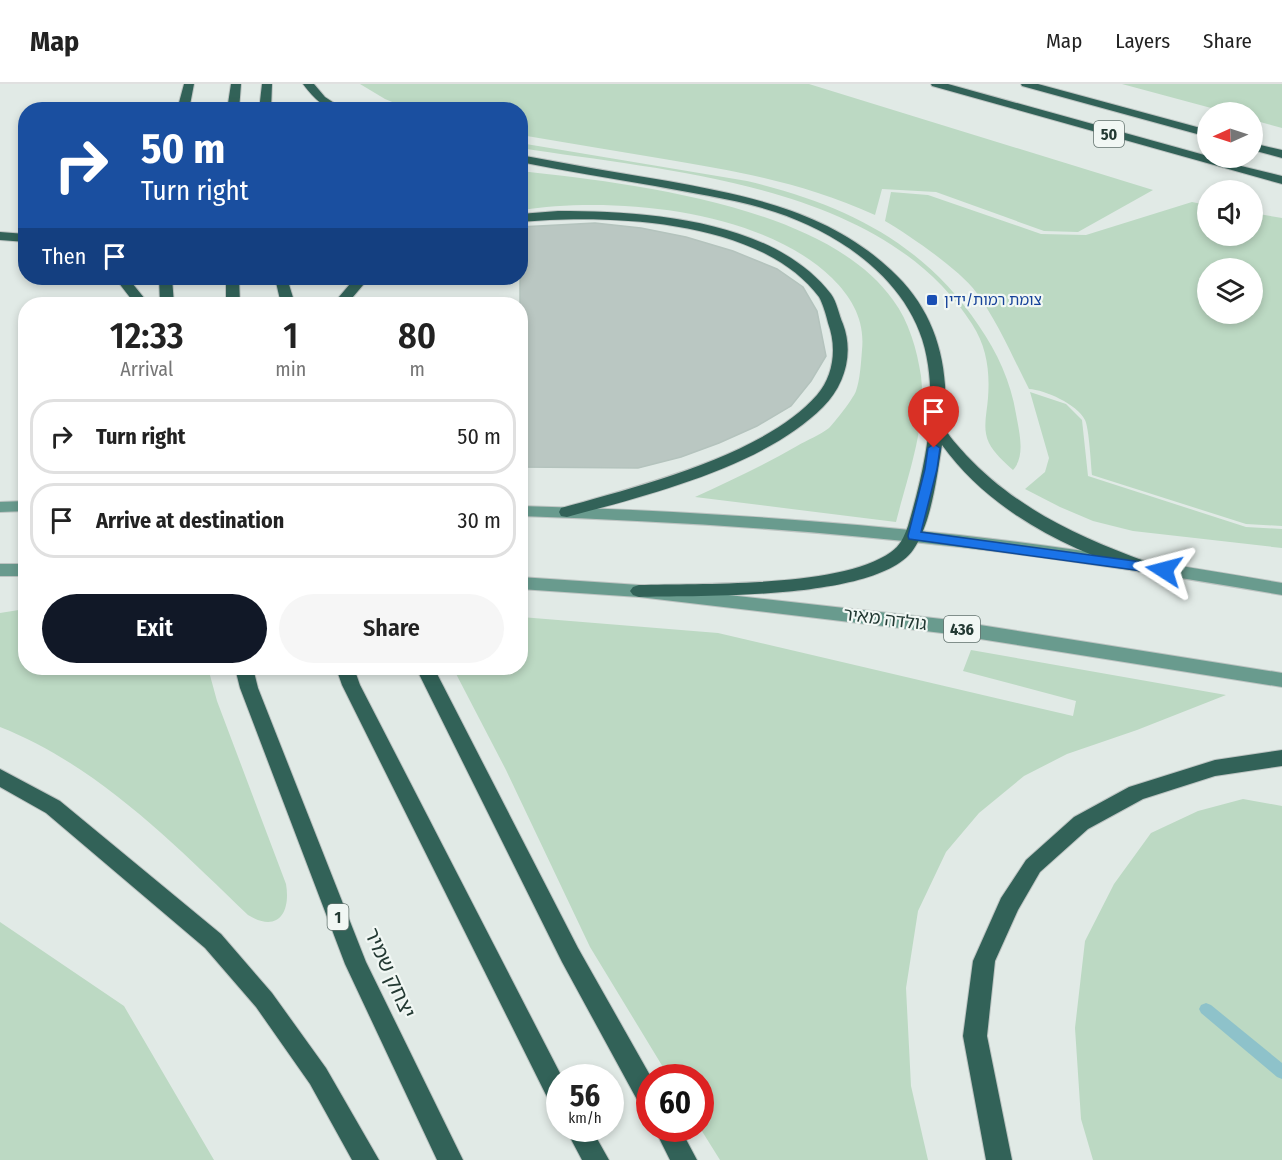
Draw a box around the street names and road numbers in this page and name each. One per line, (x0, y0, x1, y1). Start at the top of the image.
road number: 50 (1094, 121, 1124, 147)
street label: גולדה מאיר (842, 603, 928, 635)
road number: 436 (944, 616, 980, 642)
road number: 1 (328, 904, 348, 930)
street label: יצחק שמיר (359, 924, 421, 1022)

